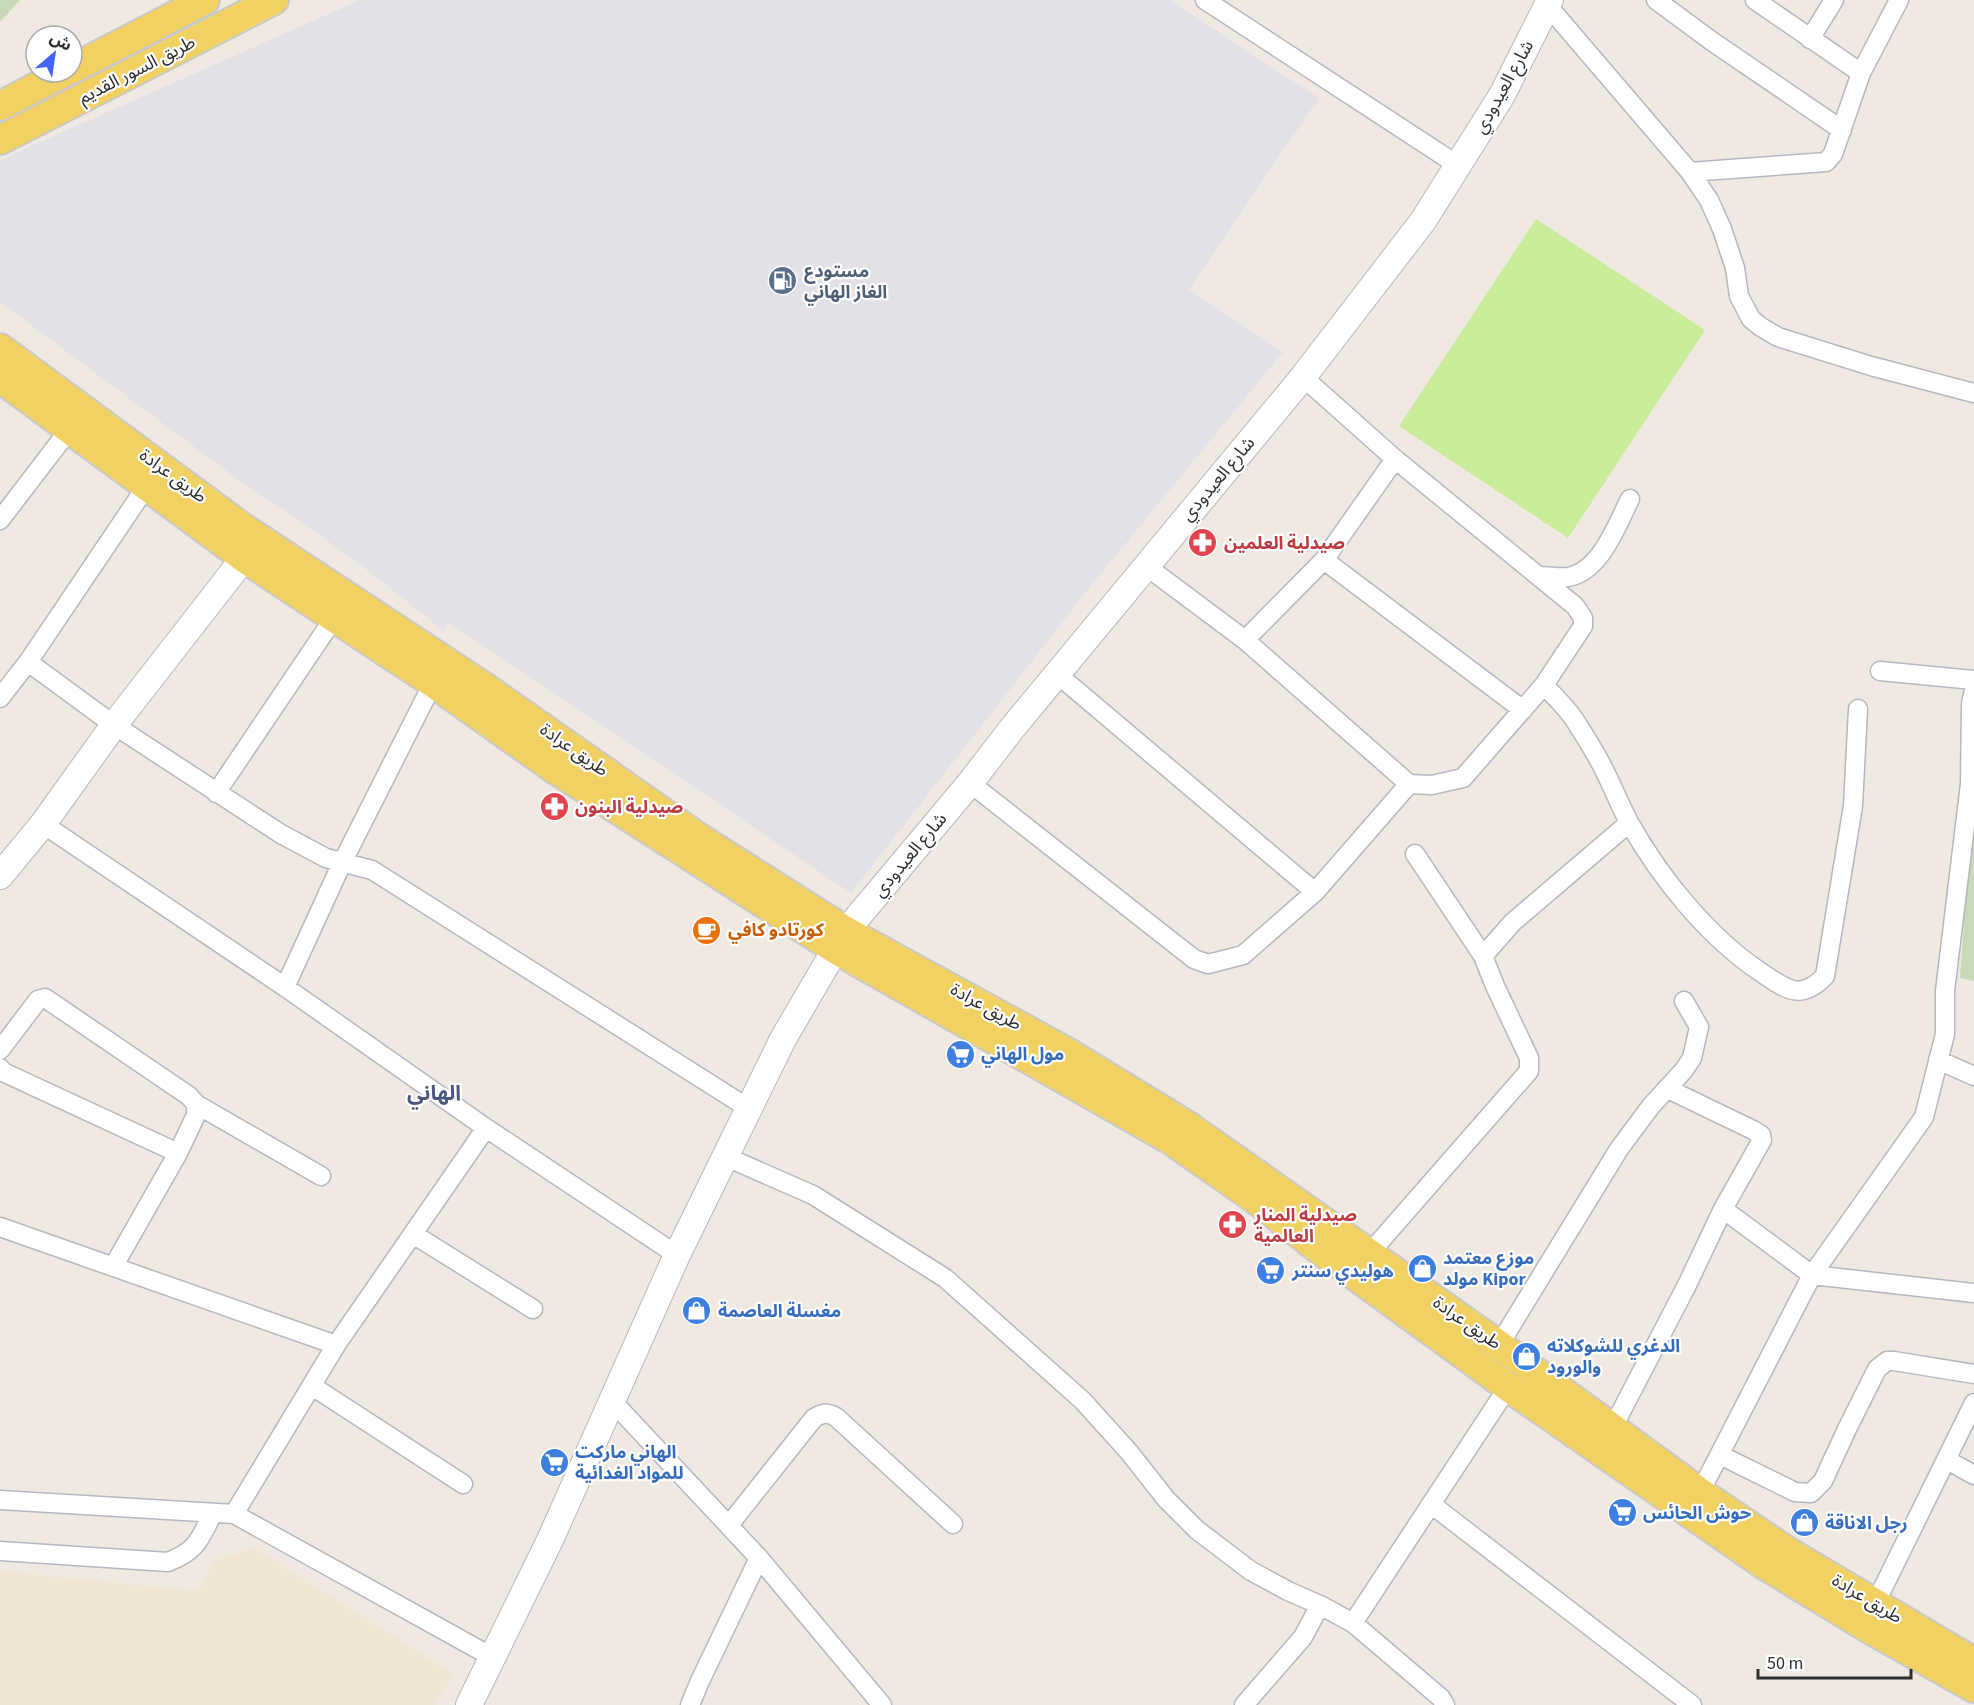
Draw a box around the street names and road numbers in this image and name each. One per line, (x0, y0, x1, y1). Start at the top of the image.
street label: طريق السور القديم (74, 30, 200, 110)
street label: شارع العيدودي (1468, 36, 1541, 139)
street label: شارع العيدودي (1175, 431, 1262, 527)
street label: طريق عرادة (134, 443, 212, 509)
street label: طريق عرادة (535, 717, 613, 783)
street label: شارع العيدودي (867, 807, 954, 903)
street label: طريق عرادة (946, 977, 1026, 1037)
street label: طريق عرادة (1428, 1290, 1506, 1356)
street label: طريق عرادة (1827, 1568, 1907, 1630)

